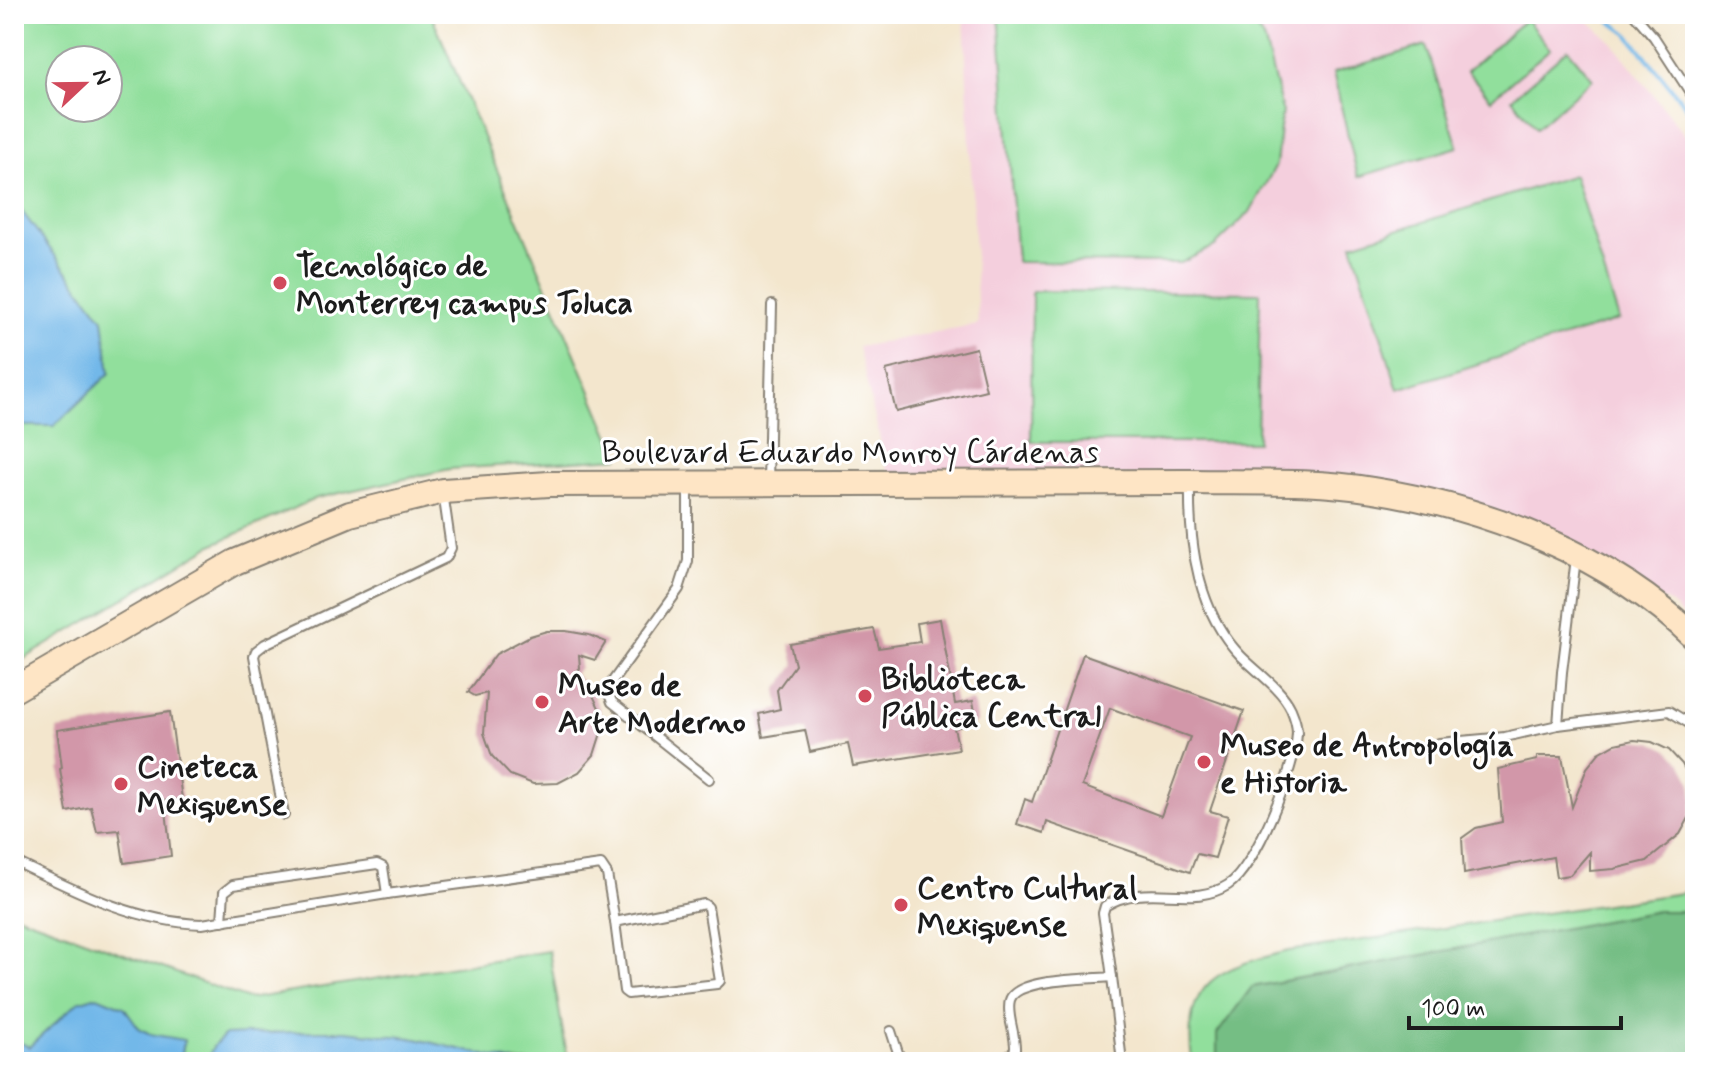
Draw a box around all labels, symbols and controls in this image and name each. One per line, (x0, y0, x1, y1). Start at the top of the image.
north arrow (44, 44, 124, 124)
text: N (85, 65, 116, 89)
place label: Tecnológico de Monterrey campus Toluca (296, 246, 633, 325)
marker: Tecnológico de Monterrey campus Toluca (271, 274, 289, 292)
street label: Boulevard Eduardo Monroy Cárdenas (602, 432, 1098, 474)
place label: Biblioteca Pública Central (881, 659, 1101, 738)
place label: Museo de Arte Moderno (558, 665, 746, 744)
marker: Biblioteca Pública Central (856, 687, 874, 705)
marker: Museo de Arte Moderno (533, 693, 551, 711)
place label: Museo de Antropología e Historia (1220, 725, 1514, 804)
place label: Cineteca Mexiquense (137, 747, 288, 826)
marker: Museo de Antropología e Historia (1195, 753, 1213, 771)
marker: Cineteca Mexiquense (112, 775, 130, 793)
place label: Centro Cultural Mexiquense (917, 868, 1137, 947)
marker: Centro Cultural Mexiquense (892, 896, 910, 914)
scale bar (1409, 980, 1621, 1030)
text: 100 m (1421, 994, 1485, 1025)

